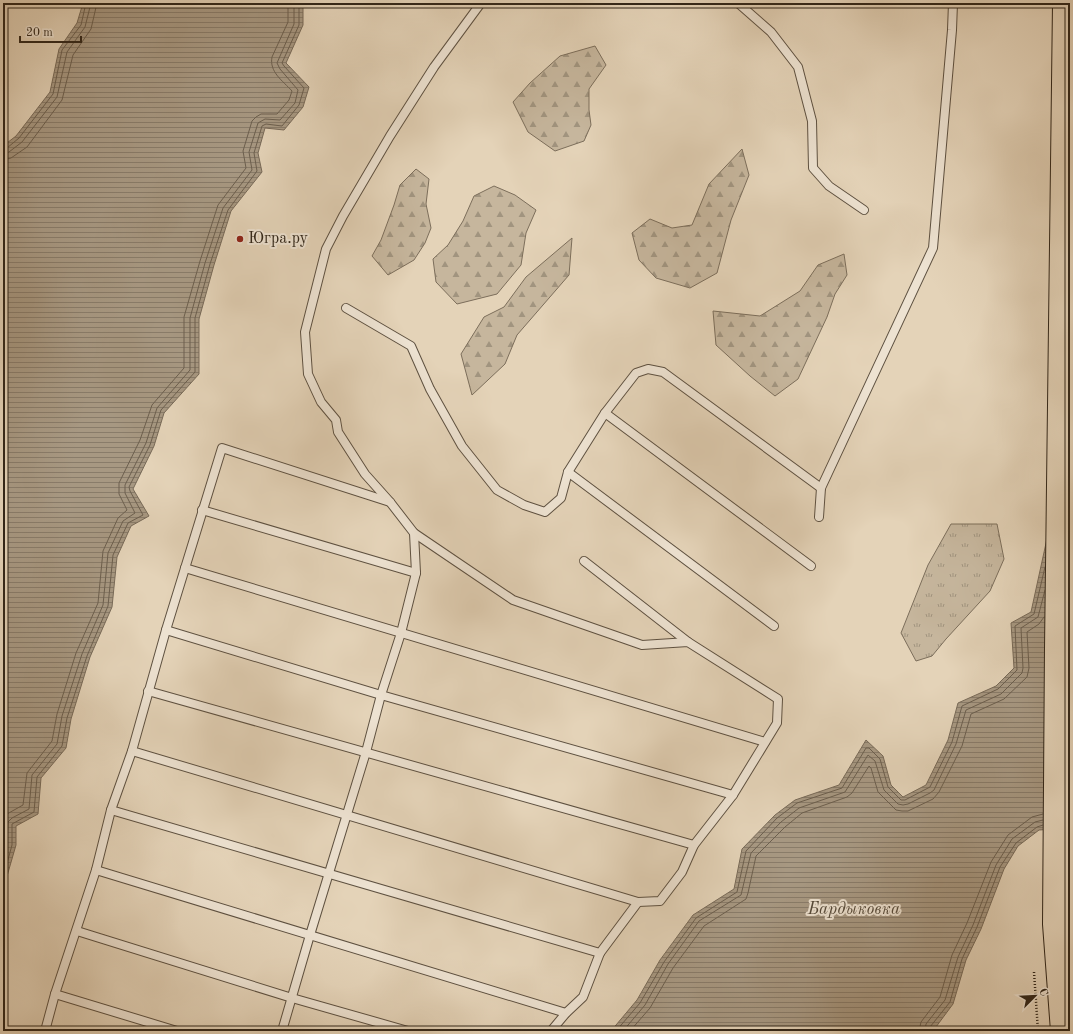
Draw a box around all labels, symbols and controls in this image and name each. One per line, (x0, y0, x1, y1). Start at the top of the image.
scale bar (20, 18, 81, 44)
text: 20 m (26, 27, 53, 39)
place label: Югра.ру (248, 231, 309, 247)
marker: Югра.ру (235, 234, 245, 244)
water label: Бардыковка (807, 901, 900, 918)
north arrow (1015, 976, 1055, 1016)
text: С (1036, 987, 1049, 998)

